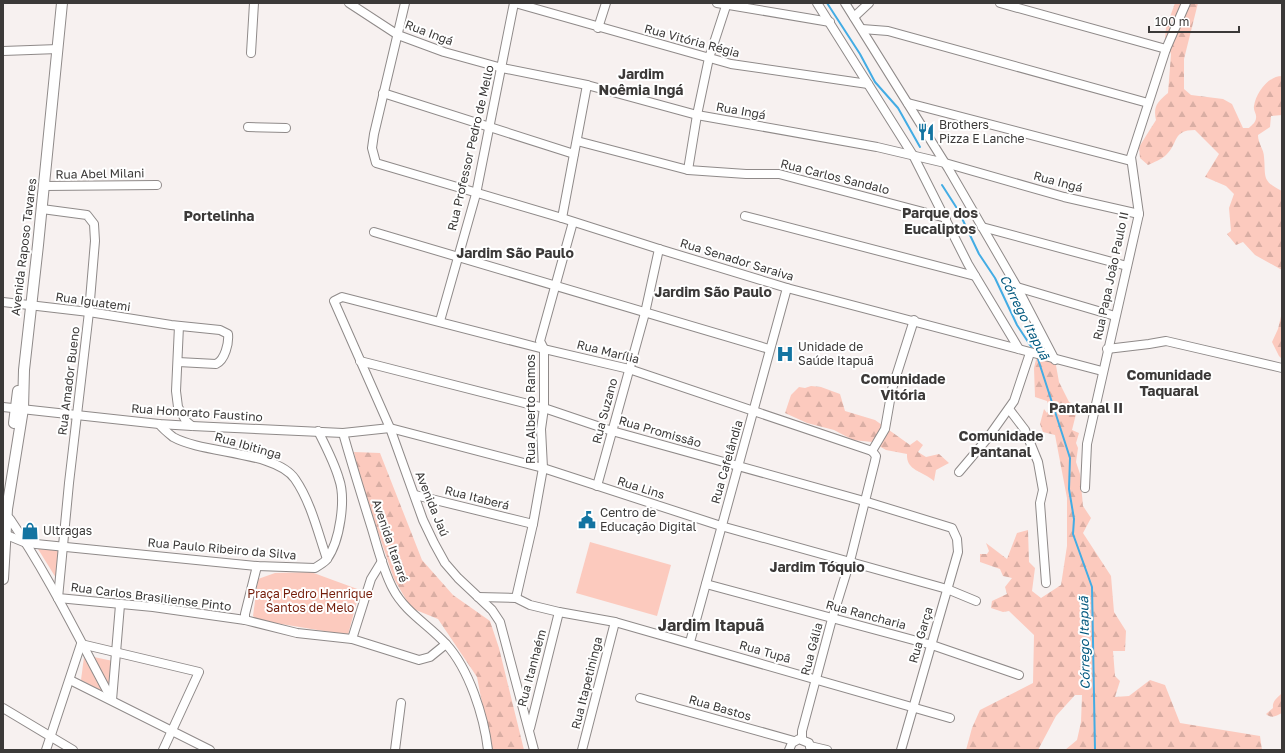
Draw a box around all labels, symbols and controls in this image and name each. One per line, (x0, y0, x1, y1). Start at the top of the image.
scale bar (1149, 8, 1239, 34)
text: 100 m (1155, 14, 1189, 29)
street label: Rua Ingá (403, 17, 455, 49)
street label: Rua Vitória Régia (643, 21, 742, 60)
street label: Rua Professor Pedro de Mello (444, 64, 497, 232)
district label: Jardim Noêmia Ingá (599, 65, 683, 98)
street label: Rua Ingá (715, 99, 767, 122)
place label: Brothers Pizza E Lanche (939, 117, 1025, 146)
restaurant icon: Brothers Pizza E Lanche (916, 122, 936, 142)
street label: Rua Carlos Sandalo (779, 156, 891, 197)
street label: Rua Abel Milani (55, 165, 145, 182)
street label: Rua Ingá (1032, 168, 1084, 195)
street label: Avenida Raposo Tavares (8, 177, 39, 317)
district label: Parque dos Eucaliptos (902, 204, 978, 237)
district label: Portelinha (184, 207, 254, 224)
street label: Rua Papa João Paulo II (1090, 210, 1131, 341)
street label: Rua Senador Saraiva (678, 235, 796, 284)
district label: Jardim São Paulo (456, 244, 574, 261)
water label: Córrego Itapuã (997, 272, 1054, 363)
district label: Jardim São Paulo (654, 283, 772, 300)
street label: Rua Iguatemi (55, 289, 132, 314)
street label: Rua Amador Bueno (54, 326, 83, 436)
street label: Rua Marília (575, 336, 641, 367)
place label: Unidade de Saúde Itapuã (798, 339, 874, 368)
hospital icon: Unidade de Saúde Itapuã (775, 344, 795, 364)
street label: Rua Alberto Ramos (523, 354, 538, 464)
district label: Comunidade Taquaral (1127, 366, 1211, 399)
district label: Comunidade Vitória (861, 370, 945, 403)
street label: Rua Suzano (589, 376, 620, 445)
district label: Pantanal II (1049, 399, 1123, 416)
street label: Rua Honorato Faustino (131, 400, 263, 425)
street label: Rua Promissão (617, 413, 703, 450)
street label: Rua Cafelândia (707, 418, 746, 506)
district label: Comunidade Pantanal (959, 427, 1043, 460)
street label: Rua Ibitinga (213, 429, 283, 462)
street label: Avenida Jaú (413, 469, 452, 539)
street label: Rua Lins (616, 473, 667, 502)
street label: Rua Itaberá (443, 482, 511, 513)
street label: Avenida Itararé (369, 497, 412, 584)
place label: Centro de Educação Digital (600, 505, 696, 534)
public building icon: Centro de Educação Digital (577, 510, 597, 530)
shop icon: Ultragas (20, 521, 40, 541)
place label: Ultragas (43, 523, 92, 538)
street label: Rua Paulo Ribeiro da Silva (147, 535, 297, 562)
district label: Jardim Tóquio (769, 558, 865, 575)
street label: Rua Carlos Brasiliense Pinto (70, 579, 232, 614)
park label: Praça Pedro Henrique Santos de Melo (247, 586, 373, 615)
water label: Córrego Itapuã (1075, 596, 1093, 690)
street label: Rua Rancharia (824, 597, 908, 632)
street label: Rua Garça (905, 605, 936, 665)
district label: Jardim Itapuã (658, 615, 764, 635)
street label: Rua Gália (797, 621, 826, 677)
street label: Rua Itanhaém (514, 628, 549, 708)
street label: Rua Itapetininga (568, 635, 605, 731)
street label: Rua Tupã (738, 637, 793, 666)
street label: Rua Bastos (687, 691, 753, 724)

